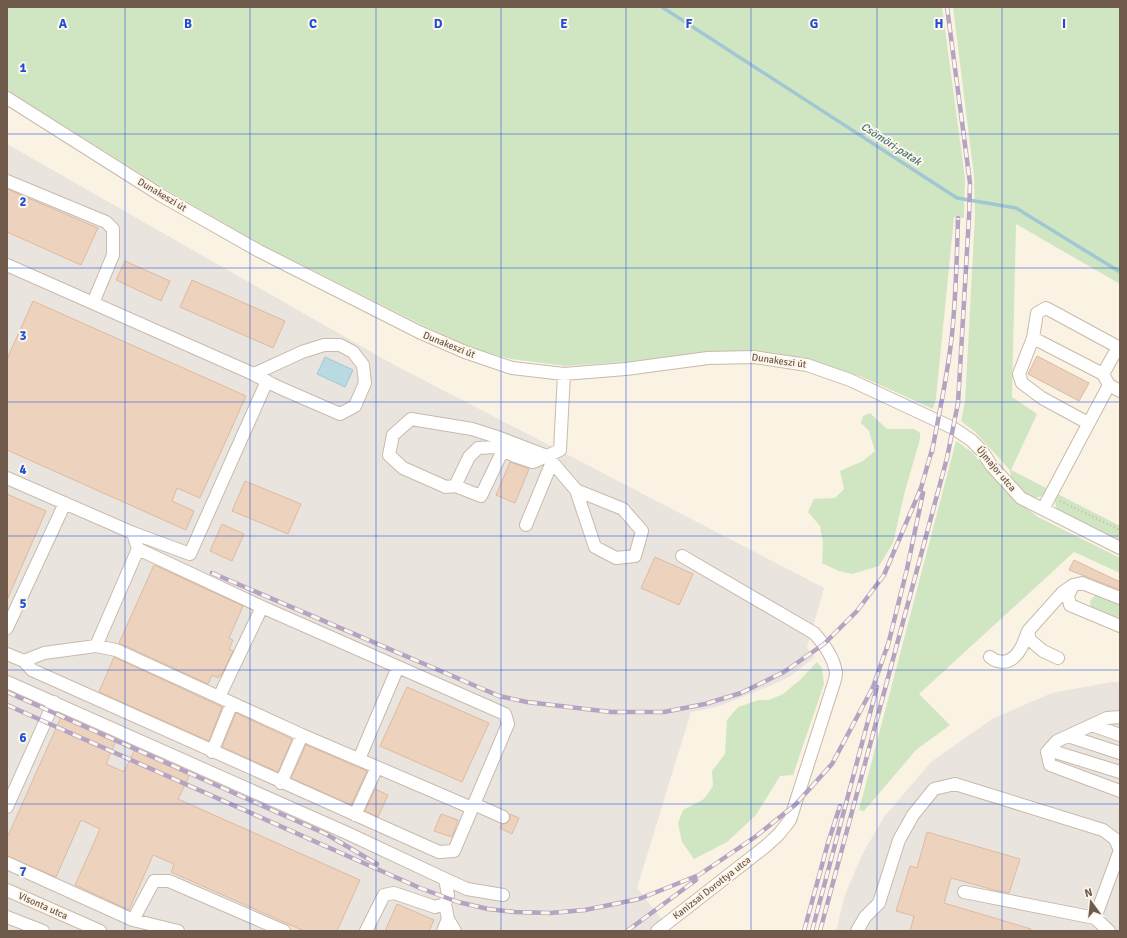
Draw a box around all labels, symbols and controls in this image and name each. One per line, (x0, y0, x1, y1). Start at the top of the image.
text: A (59, 16, 68, 32)
text: B (184, 16, 192, 32)
text: C (309, 16, 317, 32)
text: D (434, 16, 443, 32)
text: E (560, 16, 568, 32)
text: F (686, 16, 693, 32)
text: G (810, 16, 818, 32)
text: H (935, 16, 943, 32)
text: I (1062, 16, 1066, 32)
text: 1 (19, 60, 27, 76)
water label: Csömöri-patak (859, 120, 925, 169)
street label: Dunakeszi út (135, 176, 189, 215)
text: 2 (19, 194, 27, 210)
text: 3 (19, 328, 27, 344)
street label: Dunakeszi út (421, 329, 477, 361)
street label: Dunakeszi út (751, 351, 808, 371)
street label: Újmajor utca (974, 443, 1019, 494)
text: 4 (19, 462, 27, 478)
text: 5 (19, 596, 27, 612)
text: 6 (19, 730, 27, 746)
street label: Kanizsai Dorottya utca (671, 854, 753, 922)
text: 7 (19, 864, 27, 880)
north arrow (1071, 882, 1111, 922)
text: N (1083, 886, 1094, 900)
street label: Visonta utca (16, 890, 70, 922)

